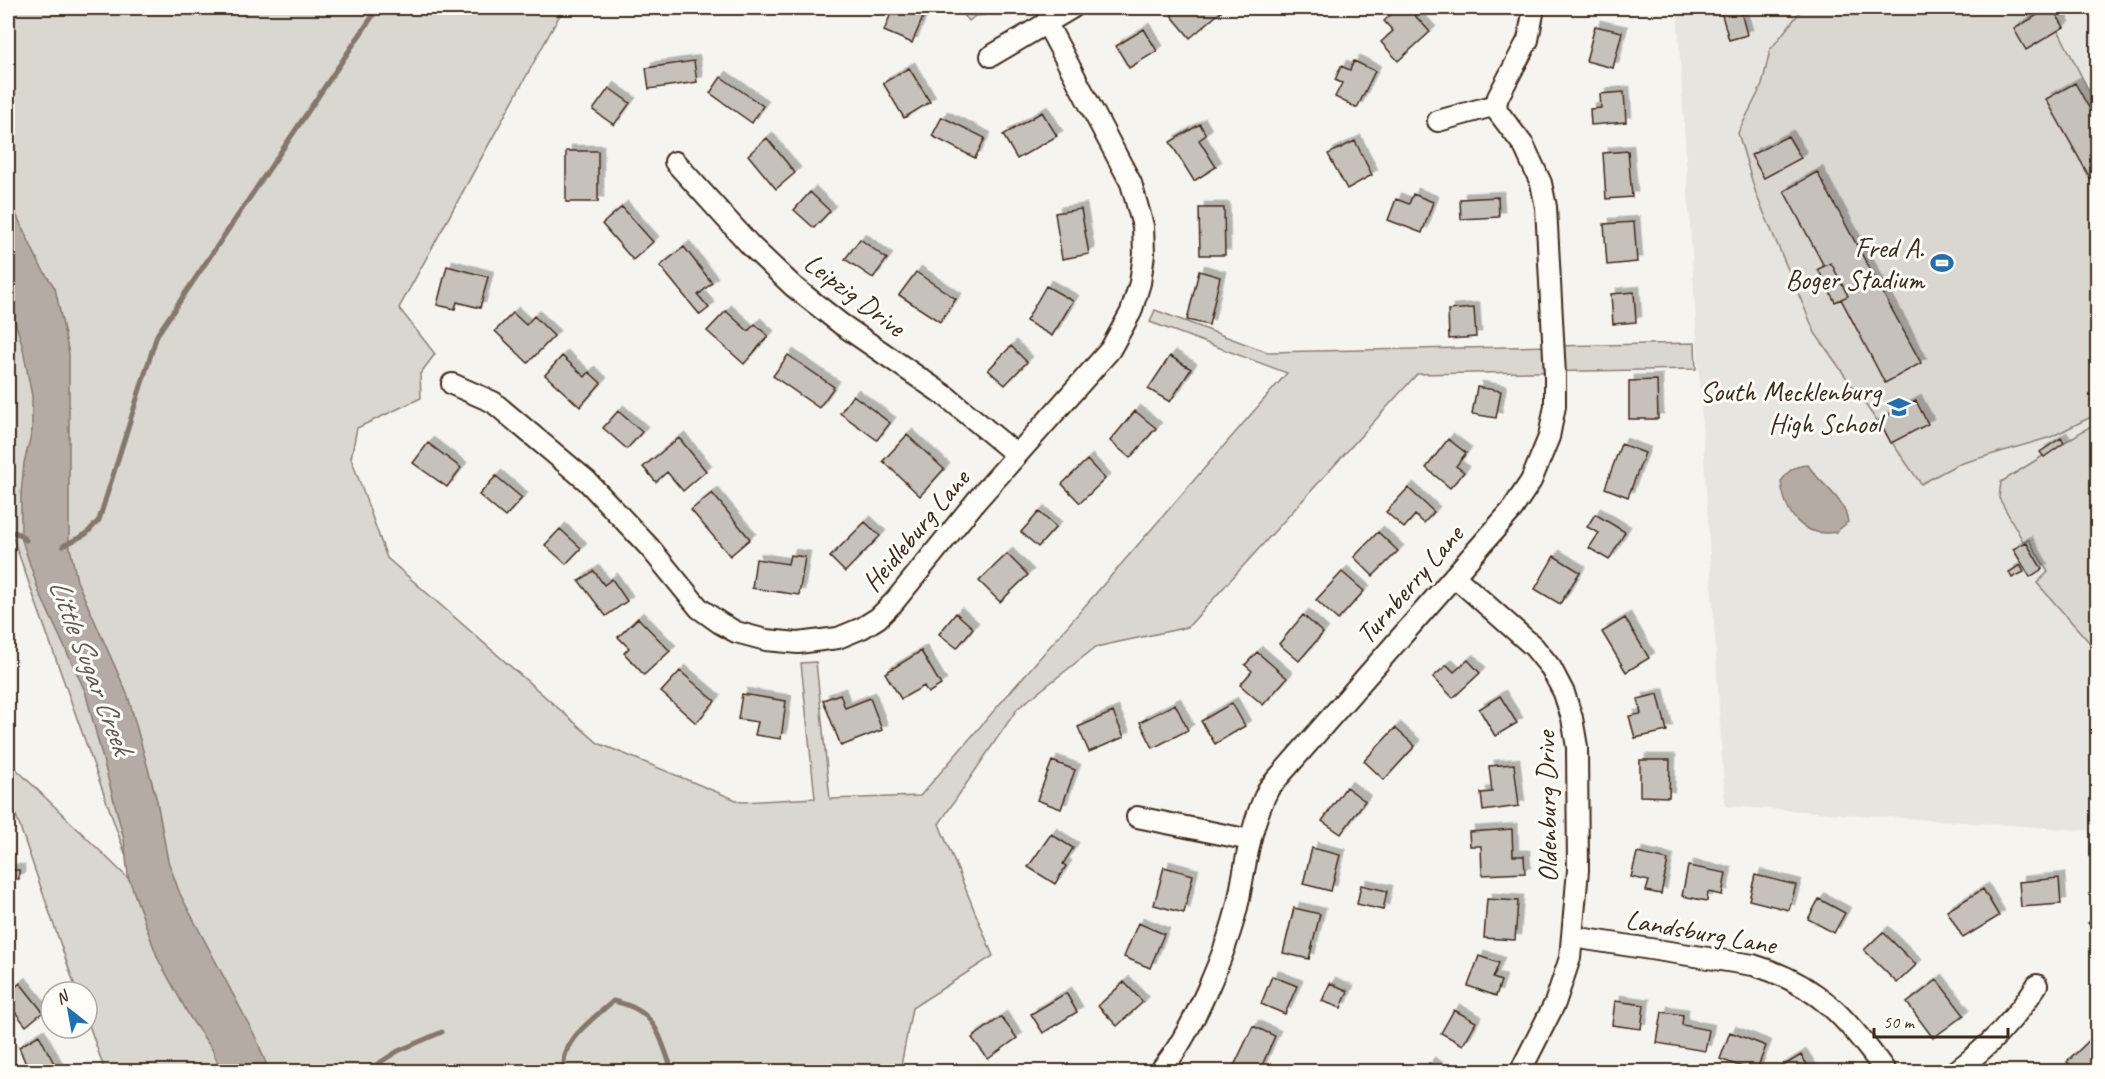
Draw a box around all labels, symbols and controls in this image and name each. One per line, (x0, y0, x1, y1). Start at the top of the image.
place label: Fred A. Boger Stadium (1786, 230, 1926, 297)
street label: Leipzig Drive (797, 245, 914, 345)
sports icon: Fred A. Boger Stadium (1929, 250, 1955, 276)
place label: South Mecklenburg High School (1700, 374, 1886, 441)
school or university icon: South Mecklenburg High School (1886, 394, 1912, 420)
street label: Heidleburg Lane (854, 461, 978, 599)
street label: Turnberry Lane (1348, 516, 1472, 651)
water label: Little Sugar Creek (40, 573, 143, 763)
street label: Oldenburg Drive (1528, 729, 1565, 883)
street label: Landsburg Lane (1623, 901, 1781, 962)
north arrow (39, 980, 99, 1040)
text: N (52, 985, 74, 1009)
scale bar (1874, 1001, 2008, 1039)
text: 50 m (1883, 1011, 1916, 1033)

